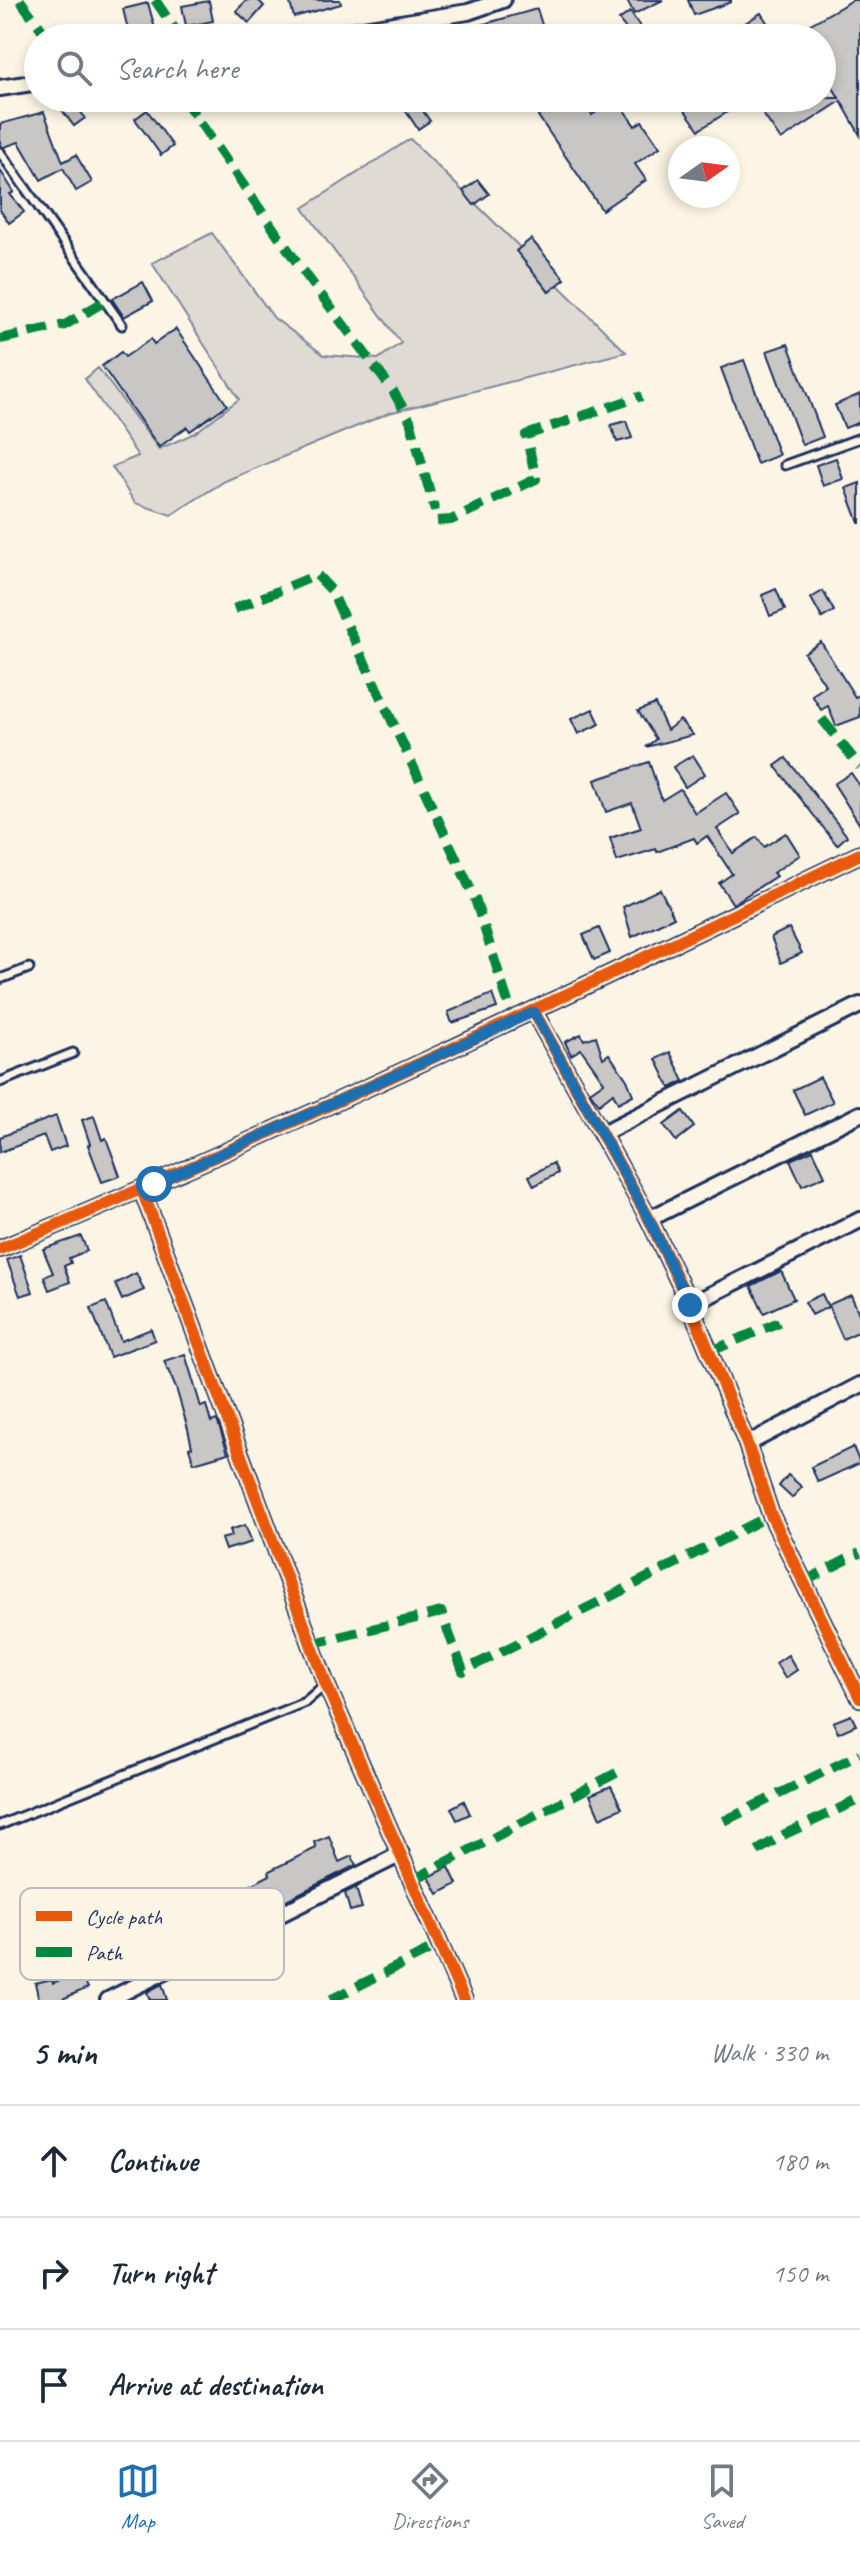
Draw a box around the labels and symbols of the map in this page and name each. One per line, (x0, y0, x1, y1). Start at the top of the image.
north arrow (668, 136, 740, 208)
route start (136, 1166, 172, 1202)
route end (672, 1287, 708, 1323)
legend (20, 1888, 284, 1980)
text: Cycle path (86, 1903, 163, 1931)
text: Path (86, 1939, 123, 1967)

